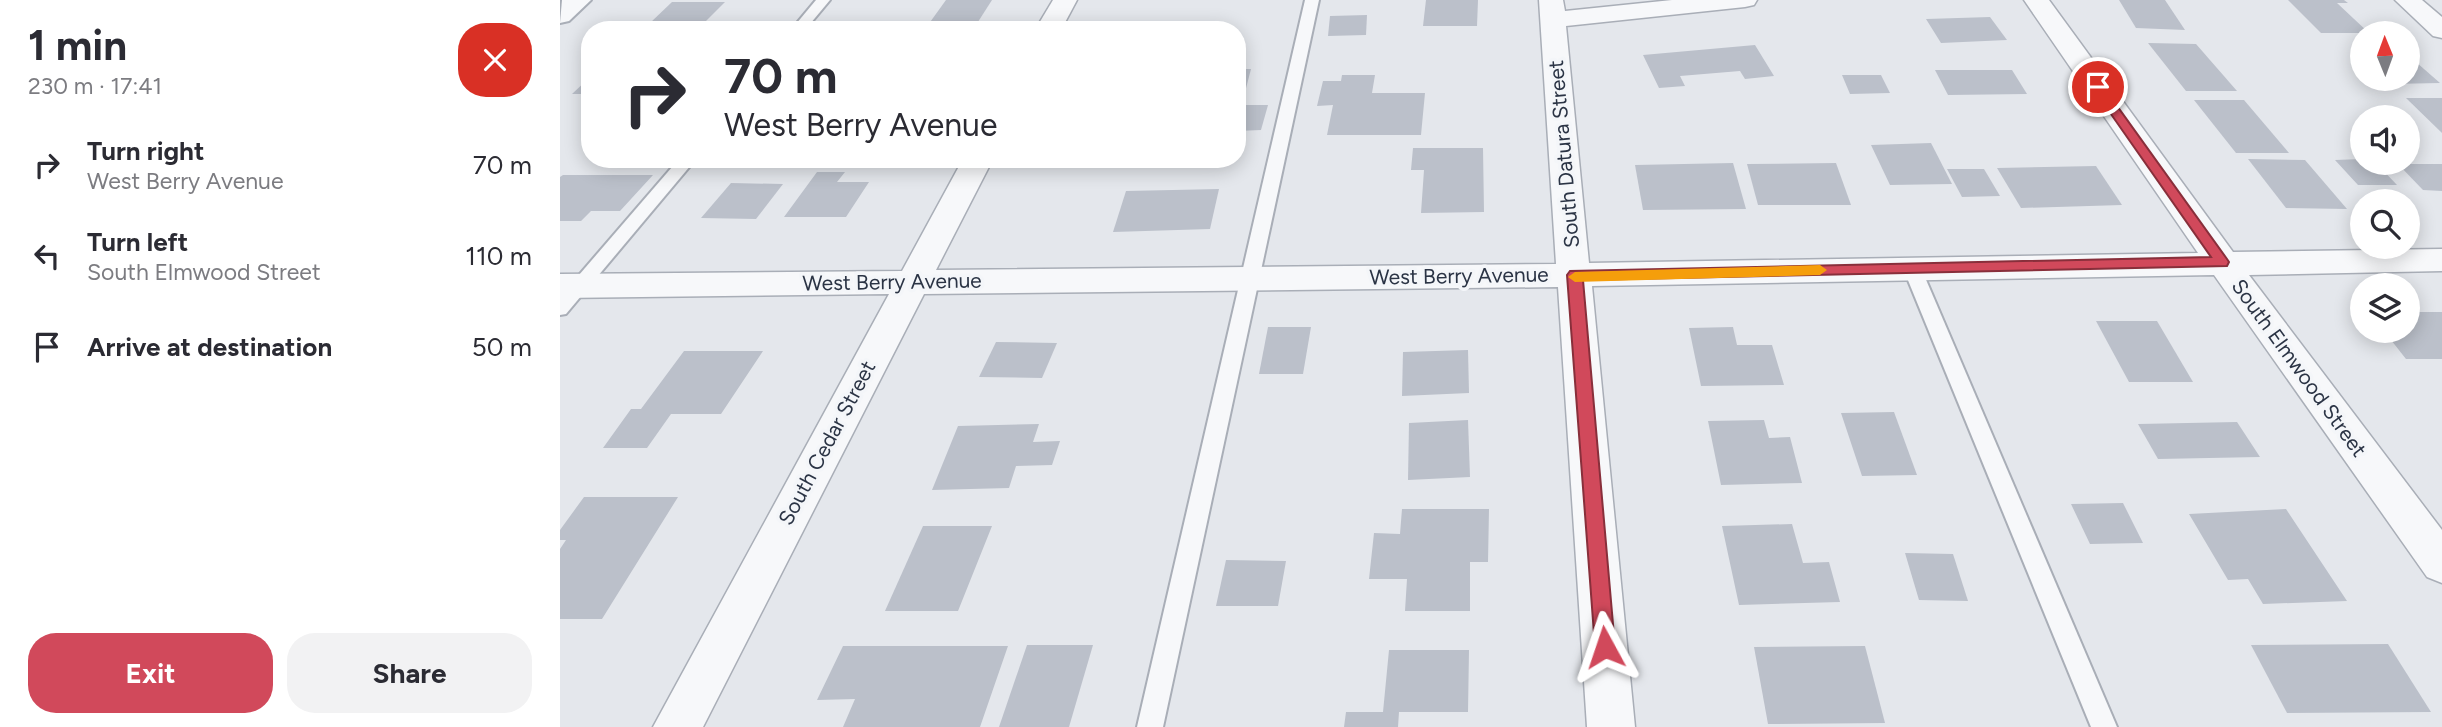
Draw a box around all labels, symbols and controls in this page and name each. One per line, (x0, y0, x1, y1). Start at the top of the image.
text: 1 min (28, 20, 127, 71)
north arrow (2350, 21, 2420, 91)
map controls (2350, 21, 2420, 343)
button: close (458, 23, 532, 97)
text: 70 m (724, 46, 837, 105)
icon: right (609, 49, 700, 140)
pin (2068, 57, 2128, 117)
street label: South Datura Street (1543, 59, 1584, 249)
icon: arrive (2079, 68, 2117, 106)
text: 230 m · 17:41 (28, 72, 162, 100)
button: sound (2350, 105, 2420, 175)
text: West Berry Avenue (724, 106, 997, 144)
text: Turn right (87, 135, 204, 167)
icon: right (28, 146, 66, 184)
text: 70 m (473, 149, 532, 181)
text: West Berry Avenue (87, 167, 284, 195)
button: search (2350, 189, 2420, 259)
text: Turn left (87, 226, 188, 258)
icon: left (28, 237, 66, 275)
text: 110 m (465, 240, 532, 272)
text: South Elmwood Street (87, 258, 321, 286)
street label: West Berry Avenue (1369, 261, 1549, 290)
street label: West Berry Avenue (802, 267, 982, 296)
button: layers (2350, 273, 2420, 343)
street label: South Elmwood Street (2227, 274, 2372, 461)
icon: arrive (28, 328, 66, 366)
text: Arrive at destination (87, 331, 332, 363)
text: 50 m (472, 331, 532, 363)
street label: South Cedar Street (773, 356, 880, 529)
position arrow (1568, 610, 1642, 684)
button: Exit (28, 633, 273, 713)
button: Share (287, 633, 532, 713)

